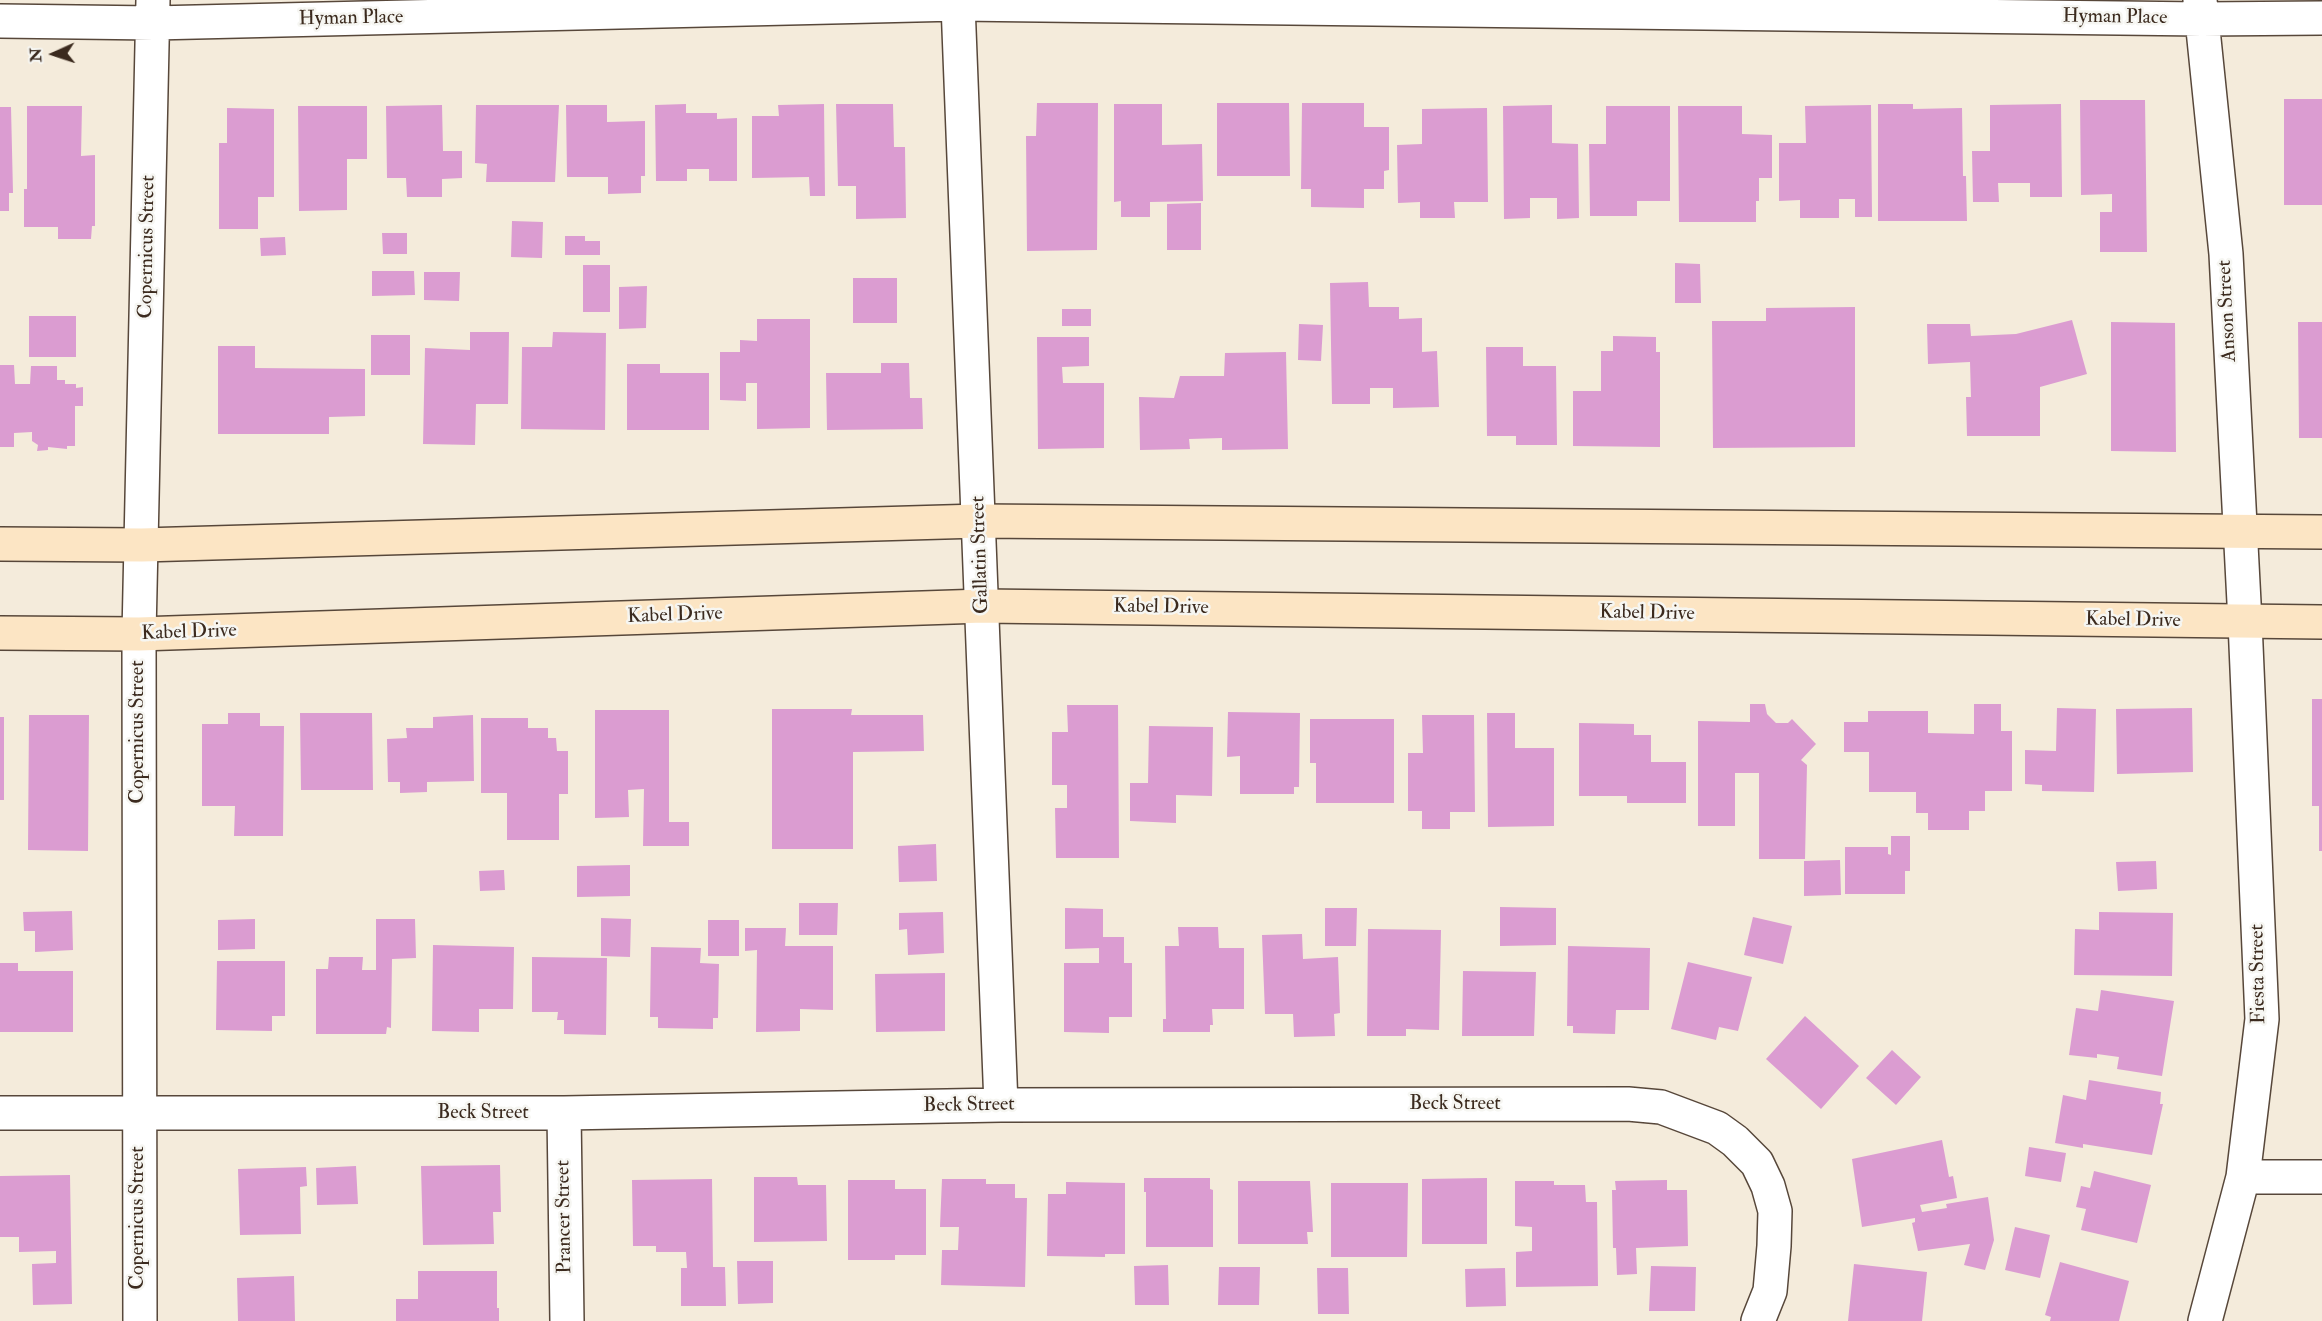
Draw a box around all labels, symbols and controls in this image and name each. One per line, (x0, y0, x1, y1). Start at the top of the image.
street label: Hyman Place (2062, 5, 2168, 31)
street label: Hyman Place (298, 6, 404, 32)
north arrow (24, 24, 84, 84)
text: N (26, 47, 46, 63)
street label: Copernicus Street (135, 175, 161, 319)
street label: Anson Street (2213, 259, 2243, 363)
street label: Gallatin Street (967, 496, 995, 614)
street label: Kabel Drive (1113, 595, 1209, 621)
street label: Kabel Drive (1599, 601, 1695, 627)
street label: Kabel Drive (627, 602, 723, 630)
street label: Kabel Drive (2085, 608, 2181, 634)
street label: Kabel Drive (141, 619, 237, 647)
street label: Copernicus Street (127, 660, 151, 804)
street label: Fiesta Street (2246, 924, 2272, 1024)
street label: Beck Street (923, 1093, 1015, 1119)
street label: Beck Street (1409, 1093, 1501, 1117)
street label: Beck Street (437, 1102, 529, 1126)
street label: Copernicus Street (127, 1146, 151, 1290)
street label: Prancer Street (552, 1160, 578, 1274)

